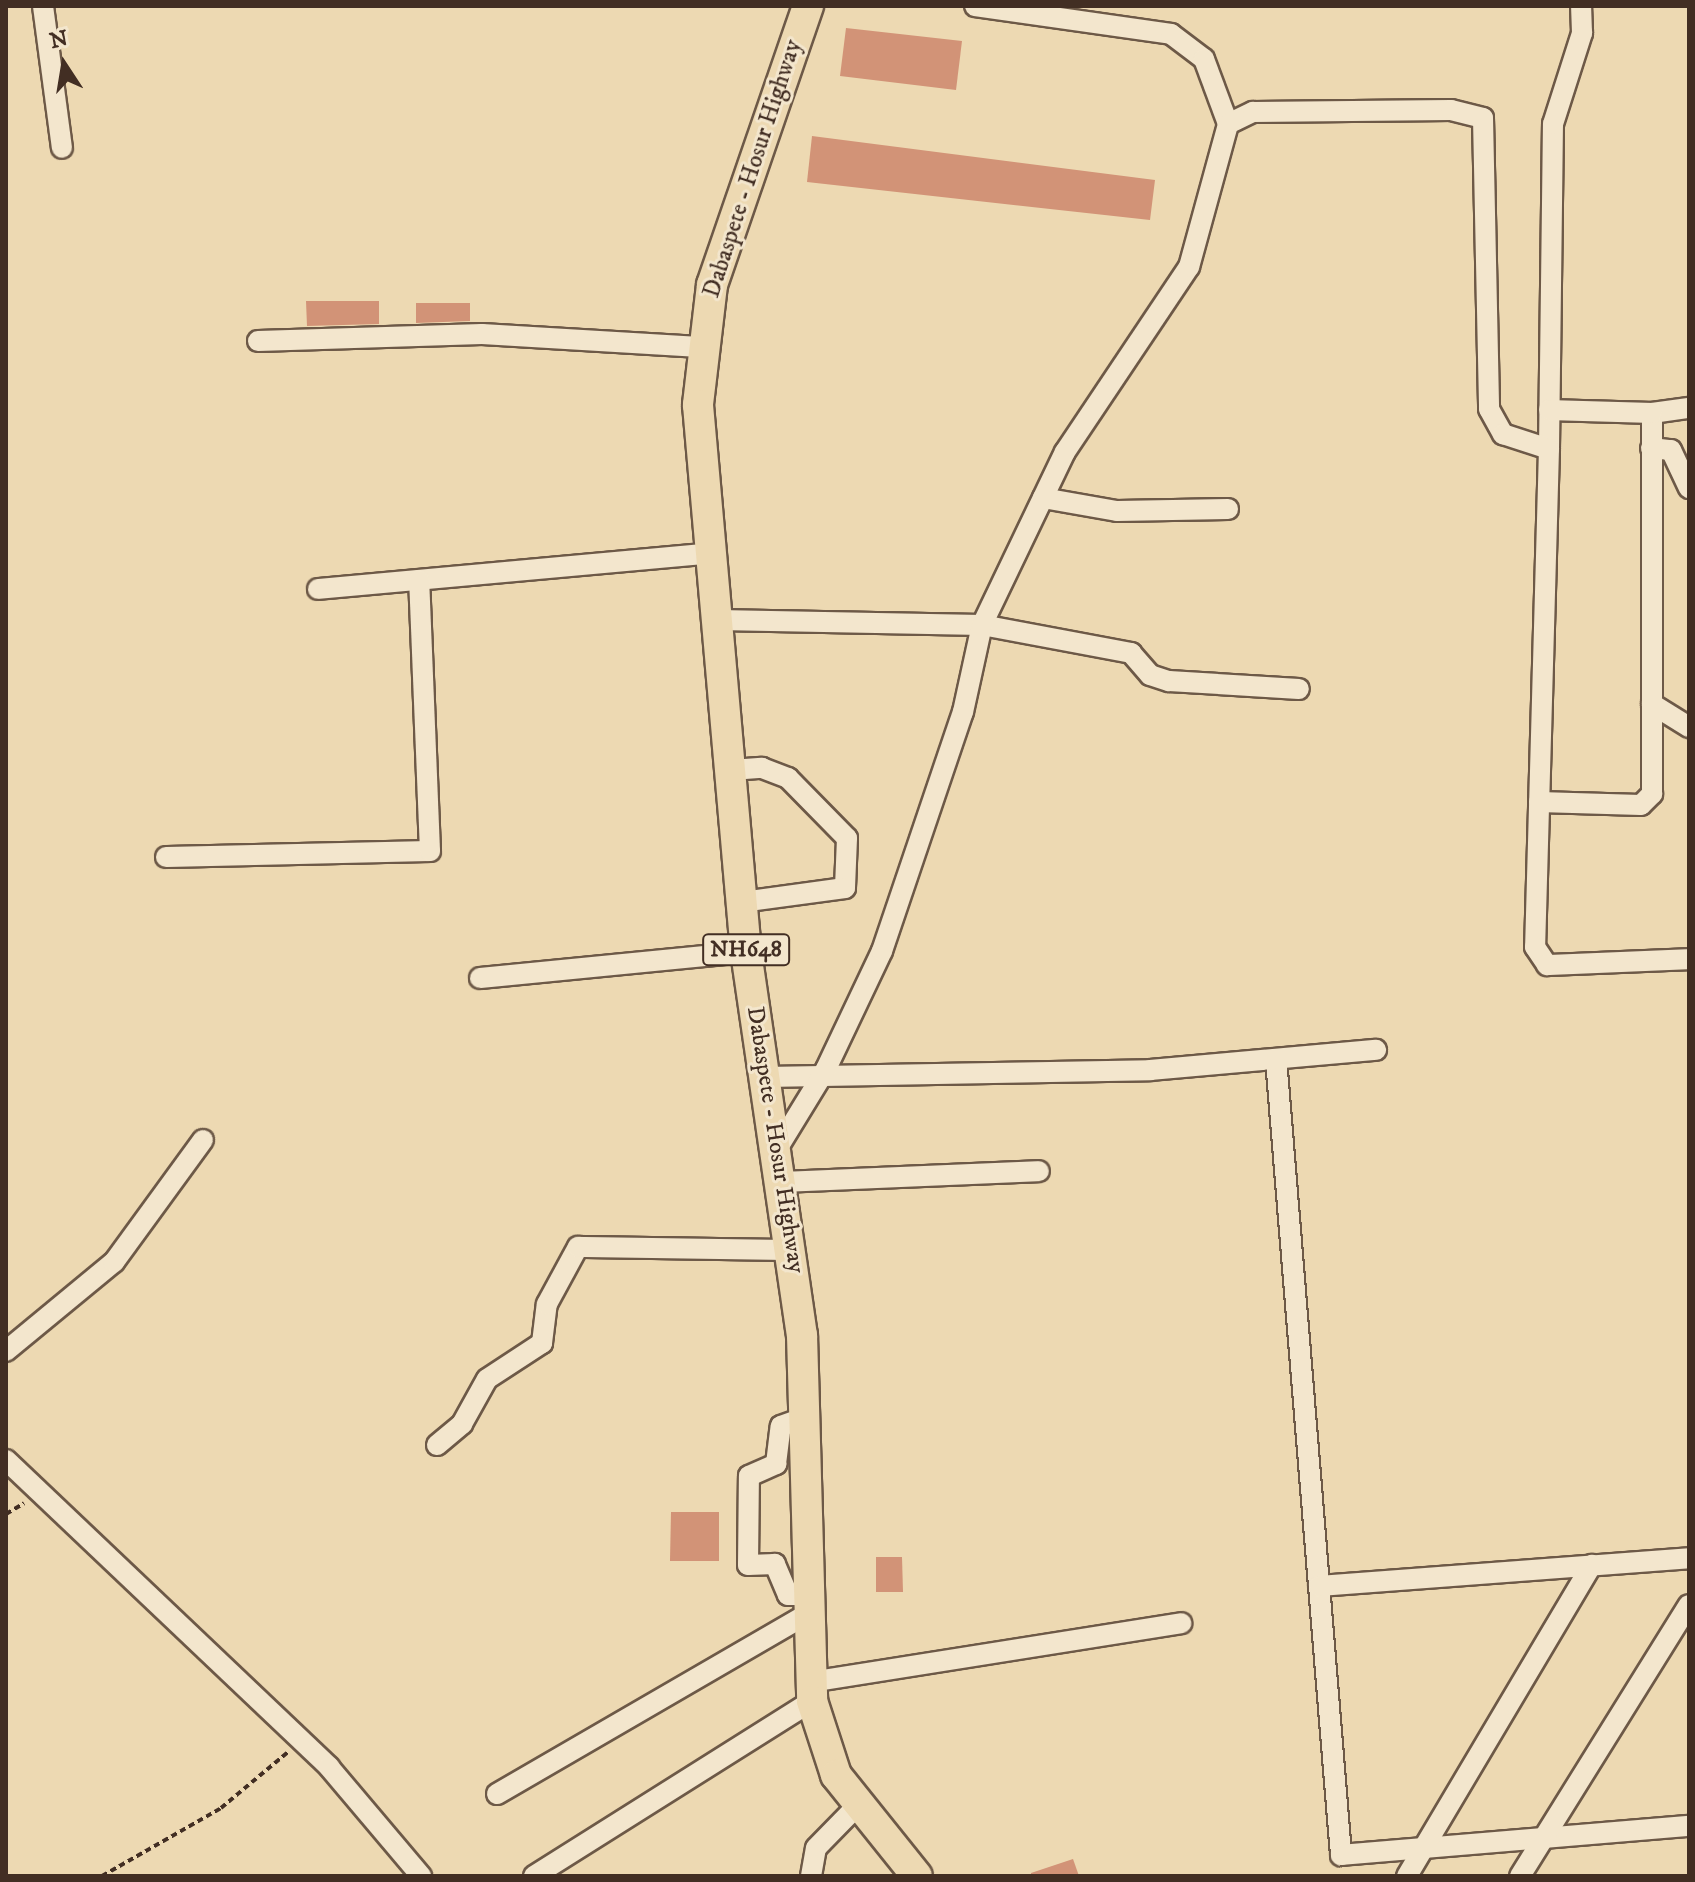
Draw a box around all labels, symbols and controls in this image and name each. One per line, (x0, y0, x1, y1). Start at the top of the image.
north arrow (24, 24, 104, 104)
text: N (47, 25, 71, 55)
street label: Dabaspete - Hosur Highway (698, 36, 808, 302)
road number: NH648 (702, 932, 790, 968)
street label: Dabaspete - Hosur Highway (740, 1005, 810, 1275)

